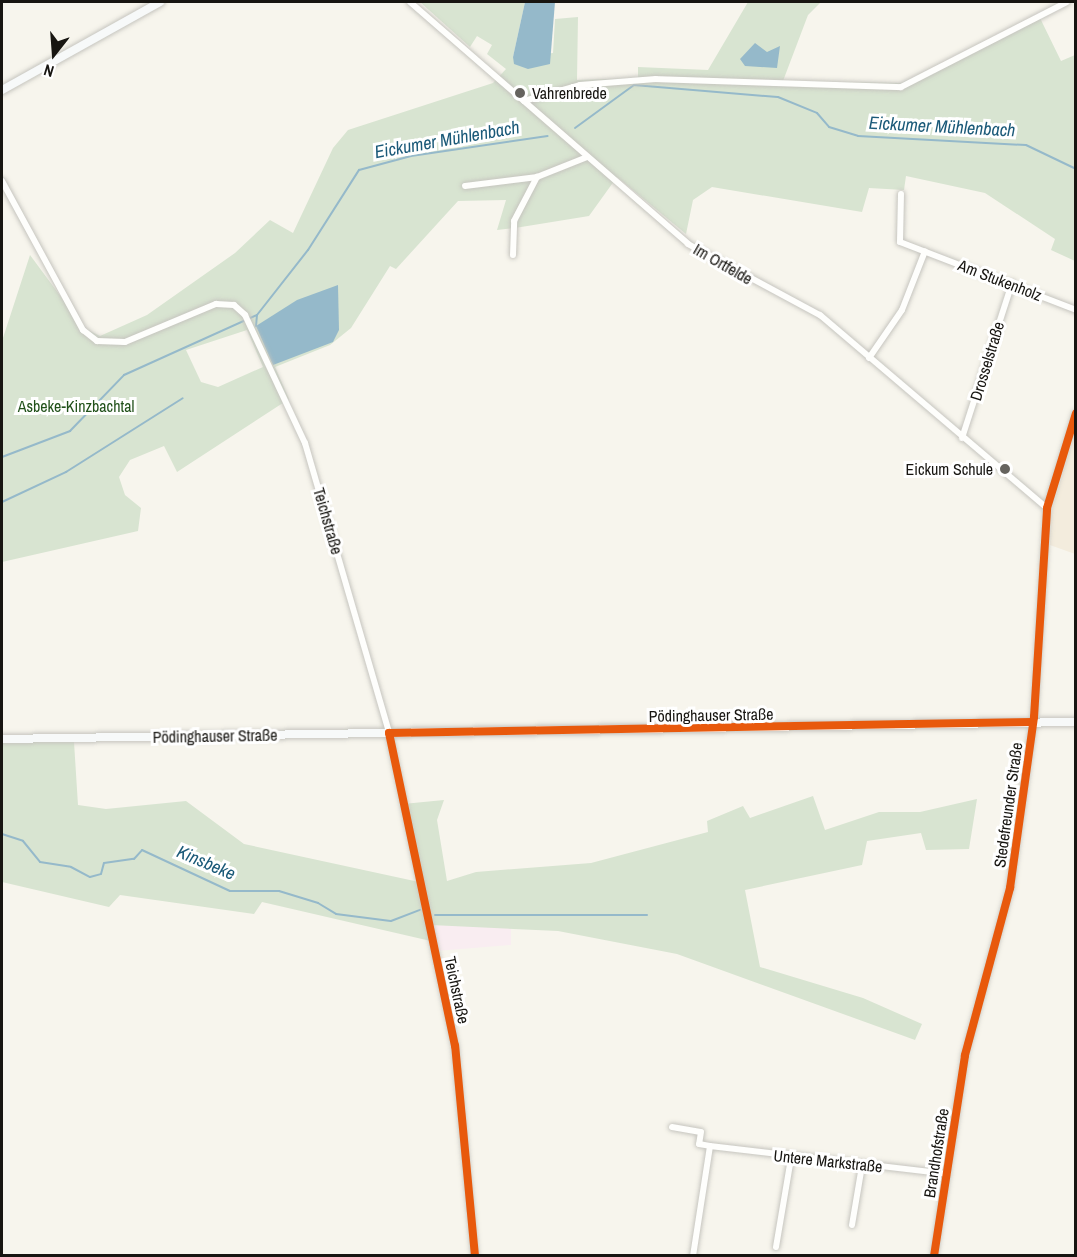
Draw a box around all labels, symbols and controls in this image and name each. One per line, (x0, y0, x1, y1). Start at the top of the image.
north arrow (24, 24, 84, 84)
text: N (41, 59, 56, 83)
place label: Vahrenbrede (532, 83, 607, 103)
marker: Vahrenbrede (513, 86, 527, 100)
water label: Eickumer Mühlenbach (868, 112, 1016, 142)
water label: Eickumer Mühlenbach (373, 117, 521, 163)
street label: Im Ortfelde (690, 239, 756, 289)
street label: Am Stukenholz (955, 255, 1045, 305)
street label: Drosselstraße (966, 319, 1008, 403)
park label: Asbeke-Kinzbachtal (18, 396, 134, 416)
place label: Eickum Schule (905, 459, 993, 479)
marker: Eickum Schule (998, 462, 1012, 476)
street label: Teichstraße (309, 485, 347, 557)
street label: Pödinghauser Straße (648, 704, 774, 726)
street label: Pödinghauser Straße (152, 725, 278, 747)
street label: Stedefreunder Straße (990, 741, 1026, 869)
water label: Kinsbeke (173, 841, 239, 885)
street label: Teichstraße (440, 954, 474, 1026)
street label: Brandhofstraße (919, 1107, 953, 1199)
street label: Untere Markstraße (773, 1146, 883, 1176)

